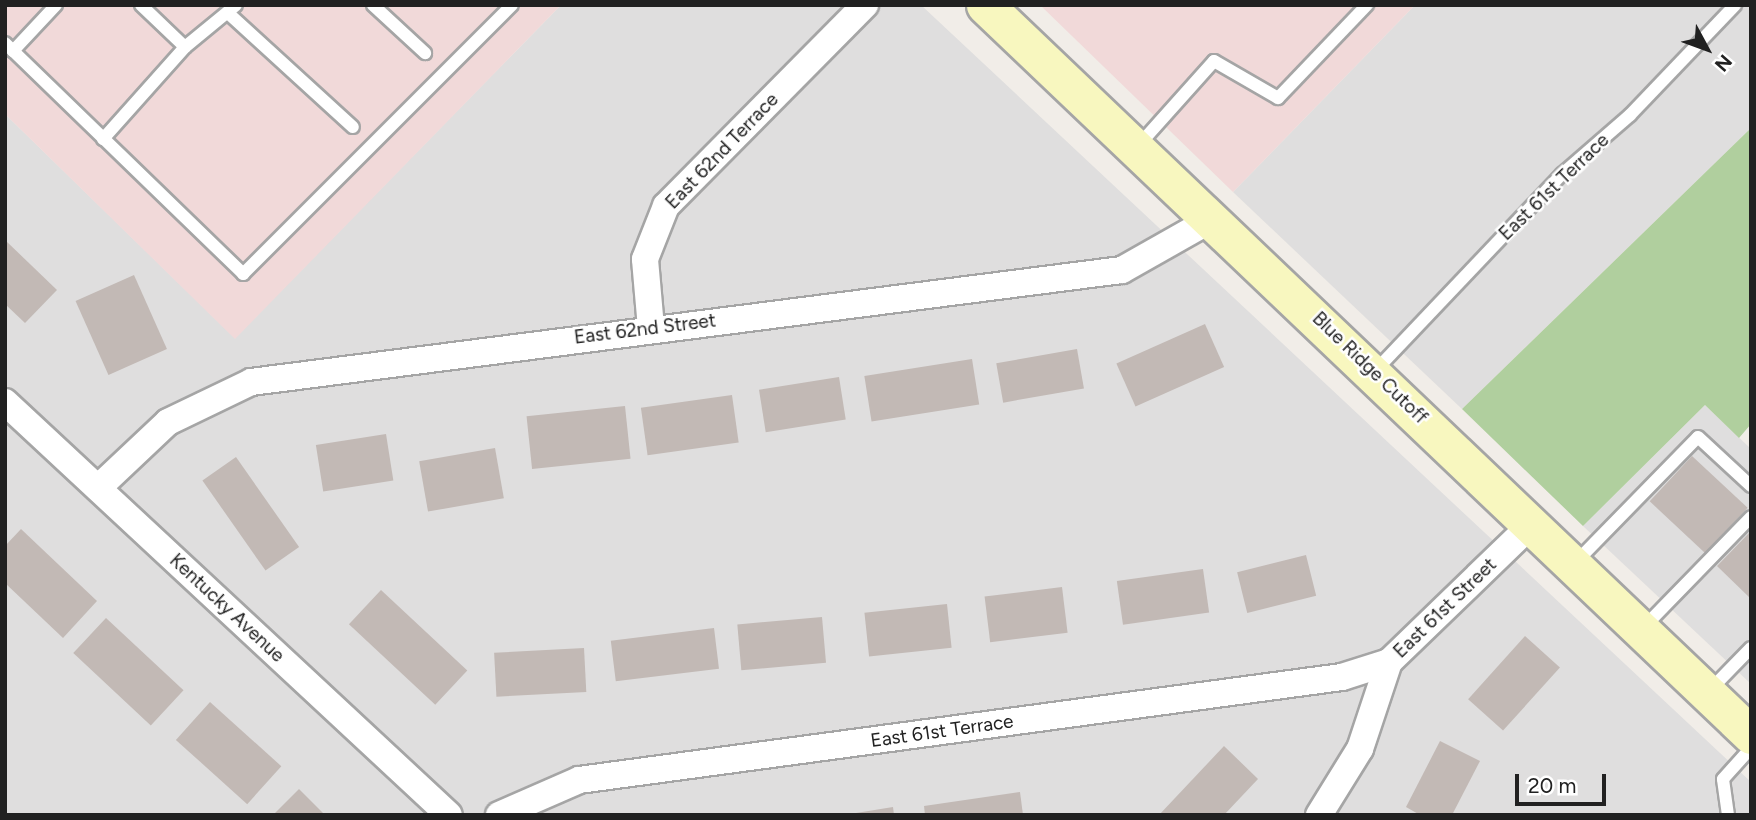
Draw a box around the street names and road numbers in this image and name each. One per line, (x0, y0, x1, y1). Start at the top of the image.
street label: East 62nd Terrace (661, 88, 783, 214)
street label: East 61st Terrace (1494, 129, 1614, 245)
street label: Blue Ridge Cutoff (1308, 307, 1432, 429)
street label: East 62nd Street (573, 309, 717, 349)
street label: Kentucky Avenue (165, 549, 289, 667)
street label: East 61st Street (1389, 553, 1501, 663)
street label: East 61st Terrace (869, 710, 1015, 752)

